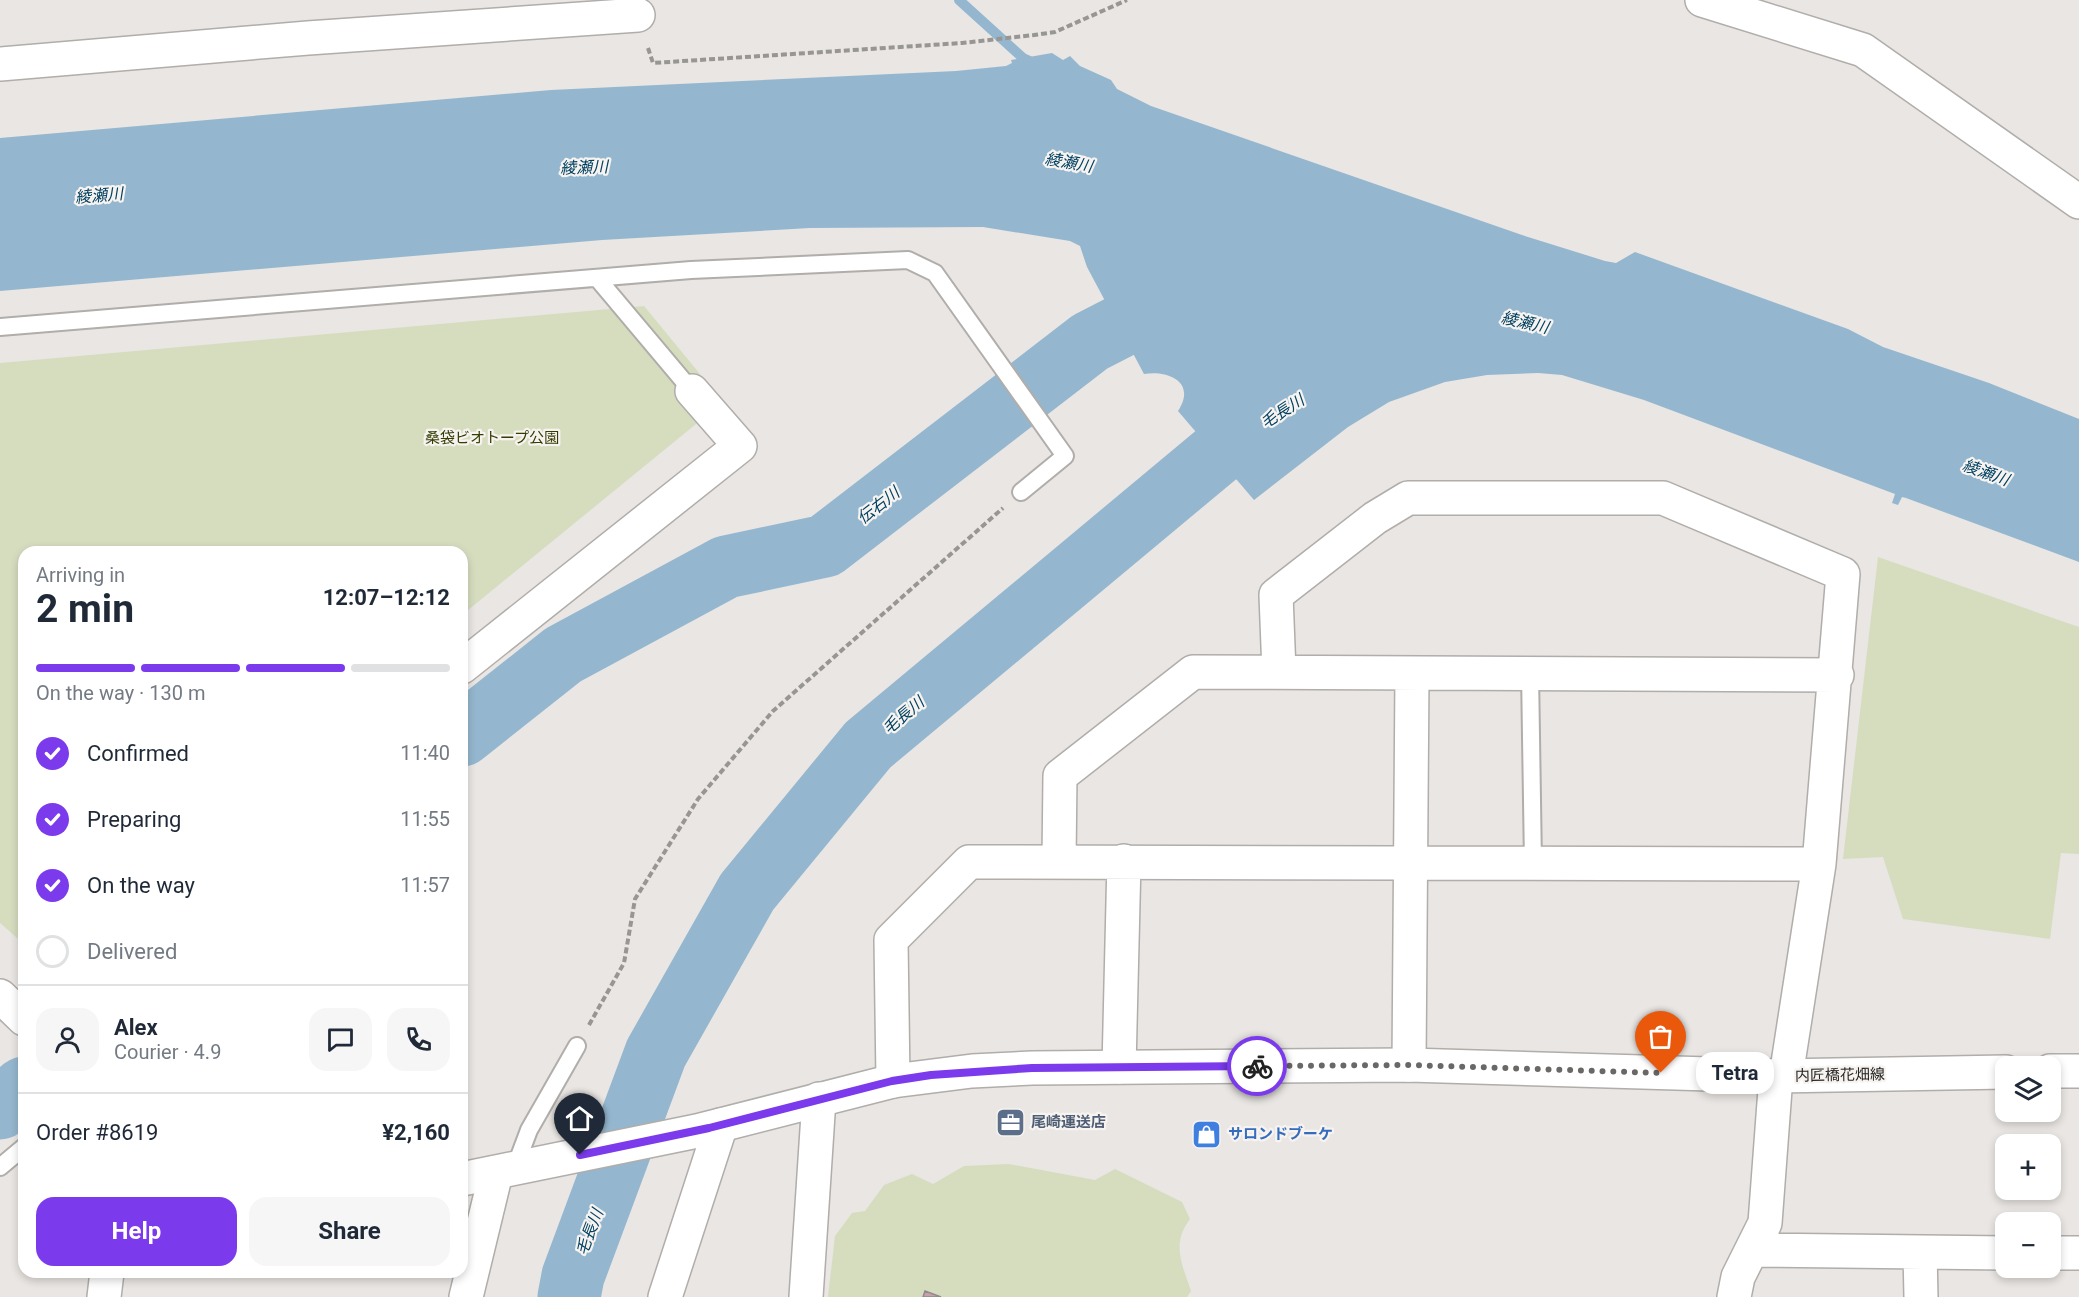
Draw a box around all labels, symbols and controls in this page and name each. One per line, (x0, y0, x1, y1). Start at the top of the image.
water label: 綾瀬川 (1044, 149, 1096, 176)
water label: 綾瀬川 (560, 157, 610, 178)
water label: 綾瀬川 (74, 184, 126, 207)
water label: 綾瀬川 (1499, 308, 1552, 338)
water label: 毛長川 (1257, 389, 1309, 432)
park label: 桑袋ビオトープ公園 (425, 429, 559, 447)
water label: 綾瀬川 (1960, 455, 2014, 490)
water label: 伝右川 (854, 482, 905, 528)
text: Arriving in (36, 563, 125, 587)
text: 12:07–12:12 (323, 585, 450, 610)
text: 2 min (36, 586, 134, 632)
text: On the way · 130 m (36, 681, 205, 705)
water label: 毛長川 (879, 691, 929, 738)
icon: check (36, 737, 69, 770)
text: Confirmed (87, 741, 189, 766)
text: 11:40 (400, 741, 450, 765)
icon: check (36, 803, 69, 836)
text: Preparing (87, 807, 181, 832)
text: 11:55 (400, 807, 450, 831)
icon: check (36, 869, 69, 902)
text: On the way (87, 873, 195, 898)
text: 11:57 (400, 873, 450, 897)
text: Delivered (87, 939, 177, 964)
button: person (36, 1008, 99, 1071)
button: chat (309, 1008, 372, 1071)
button: phone (387, 1008, 450, 1071)
pin (1635, 1011, 1686, 1073)
text: Alex (114, 1015, 158, 1040)
icon: bag (1644, 1020, 1677, 1053)
courier (1227, 1036, 1287, 1096)
text: Courier · 4.9 (114, 1040, 221, 1064)
icon: bike (1241, 1050, 1274, 1083)
callout: Tetra (1697, 1052, 1775, 1094)
map controls (1995, 1056, 2061, 1278)
button: layers (1995, 1056, 2061, 1122)
text: Tetra (1712, 1061, 1758, 1085)
street label: 内匠橋花畑線 (1795, 1065, 1885, 1085)
pin (554, 1093, 605, 1155)
icon: home (563, 1102, 596, 1135)
office icon: 尾崎運送店 (994, 1106, 1026, 1138)
place label: 尾崎運送店 (1031, 1113, 1106, 1131)
shop icon: サロンドブーケ (1191, 1118, 1223, 1150)
text: Order #8619 (36, 1120, 158, 1145)
text: ¥2,160 (382, 1120, 450, 1145)
place label: サロンドブーケ (1228, 1125, 1333, 1143)
button: + (1995, 1134, 2061, 1200)
button: Help (36, 1197, 237, 1266)
button: Share (249, 1197, 450, 1266)
water label: 毛長川 (572, 1205, 608, 1258)
button: − (1995, 1212, 2061, 1278)

